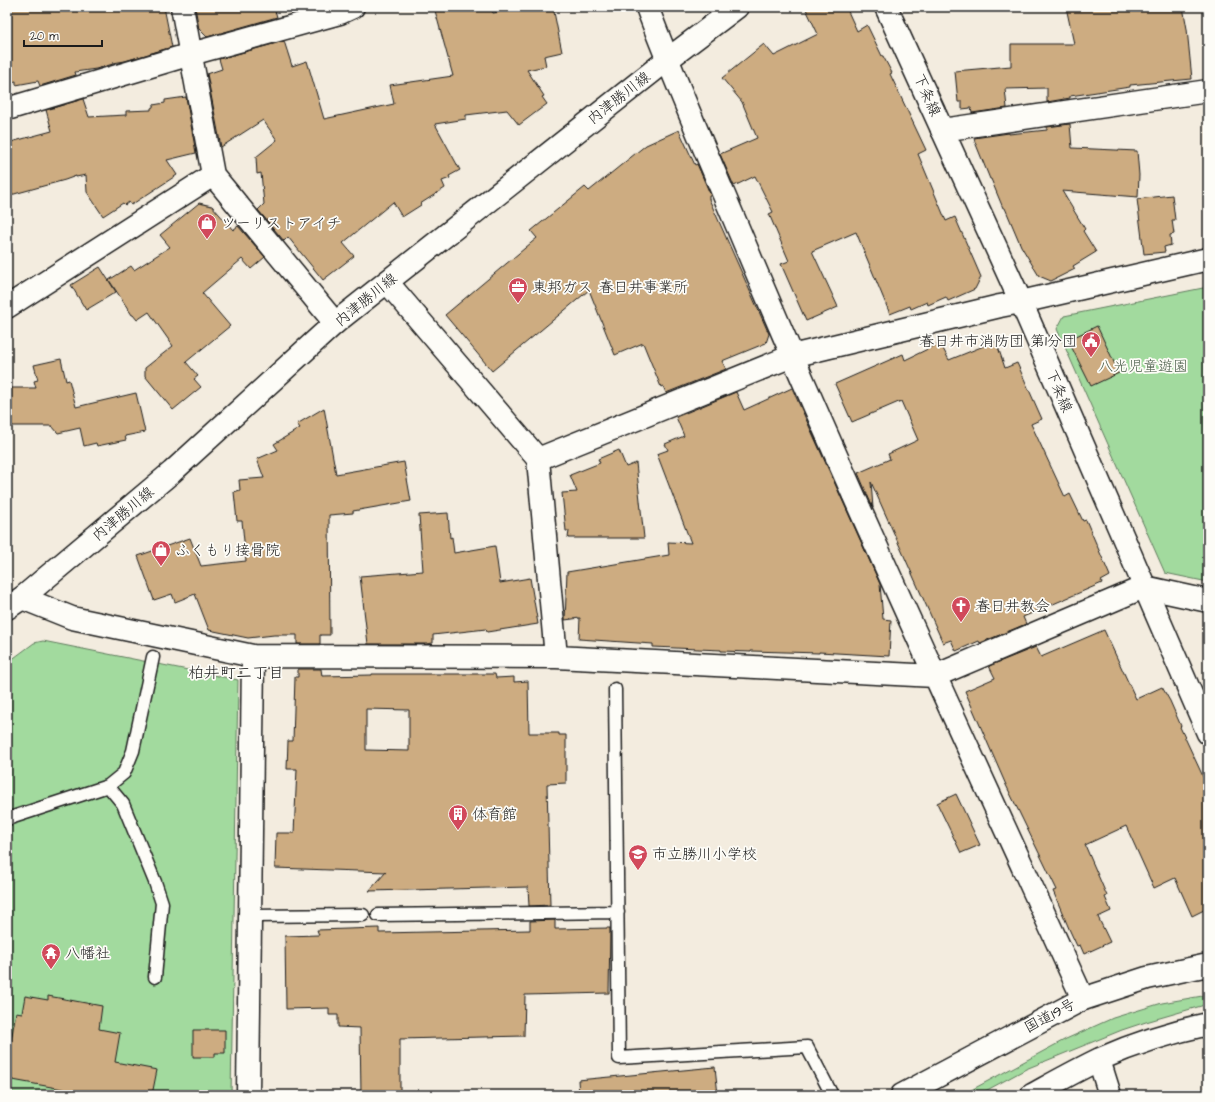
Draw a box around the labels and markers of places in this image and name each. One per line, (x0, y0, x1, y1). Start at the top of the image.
shop icon: ツーリストアイチ (196, 212, 218, 240)
place label: ツーリストアイチ (221, 213, 341, 234)
office icon: 東邦ガス 春日井事業所 (507, 276, 529, 304)
place label: 東邦ガス 春日井事業所 (532, 277, 688, 298)
public building icon: 春日井市消防団 第1分団 (1080, 330, 1102, 358)
place label: 春日井市消防団 第1分団 (919, 331, 1077, 352)
shop icon: ふくもり接骨院 (150, 539, 172, 567)
place label: ふくもり接骨院 (175, 540, 280, 561)
church icon: 春日井教会 (950, 595, 972, 623)
place label: 春日井教会 (975, 596, 1050, 617)
building icon: 体育館 (447, 803, 469, 831)
place label: 体育館 (472, 804, 517, 825)
school or university icon: 市立勝川小学校 (627, 843, 649, 871)
place label: 市立勝川小学校 (652, 844, 757, 865)
temple icon: 八幡社 (40, 942, 62, 970)
place label: 八幡社 (65, 943, 110, 964)

